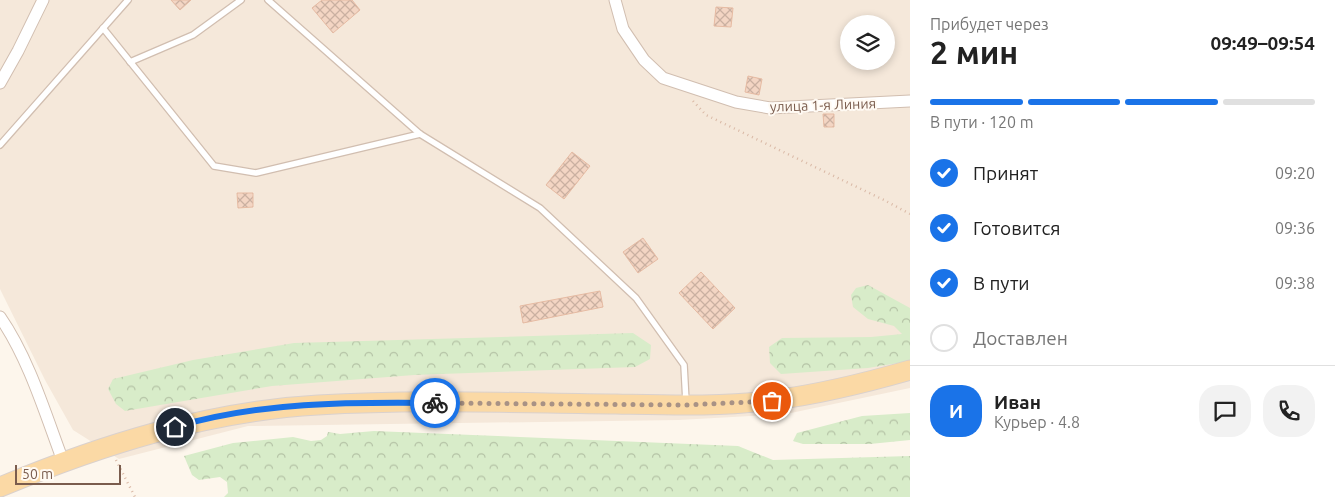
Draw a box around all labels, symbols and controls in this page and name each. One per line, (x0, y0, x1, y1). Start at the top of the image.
map controls (840, 15, 895, 70)
button: layers (840, 15, 895, 70)
text: Прибудет через (930, 15, 1049, 33)
text: 09:49–09:54 (1210, 32, 1315, 54)
text: 2 мин (930, 34, 1018, 70)
street label: улица 1-я Линия (770, 95, 876, 115)
text: В пути · 120 m (930, 113, 1033, 131)
icon: check (930, 159, 958, 187)
text: Принят (973, 162, 1038, 184)
text: 09:20 (1275, 164, 1315, 182)
icon: check (930, 214, 958, 242)
text: Готовится (973, 217, 1060, 239)
text: 09:36 (1275, 219, 1315, 237)
icon: check (930, 269, 958, 297)
text: В пути (973, 272, 1030, 294)
text: 09:38 (1275, 274, 1315, 292)
text: Доставлен (973, 327, 1068, 349)
courier (410, 378, 460, 428)
pin (751, 380, 793, 422)
button: chat (1199, 385, 1251, 437)
button: phone (1263, 385, 1315, 437)
icon: bag (758, 387, 786, 415)
icon: bike (421, 389, 449, 417)
text: Иван (994, 391, 1041, 413)
text: И (949, 400, 963, 422)
pin (154, 406, 196, 448)
icon: home (161, 413, 189, 441)
text: Курьер · 4.8 (994, 413, 1080, 431)
scale bar (15, 462, 121, 485)
text: 50 m (22, 466, 53, 482)

